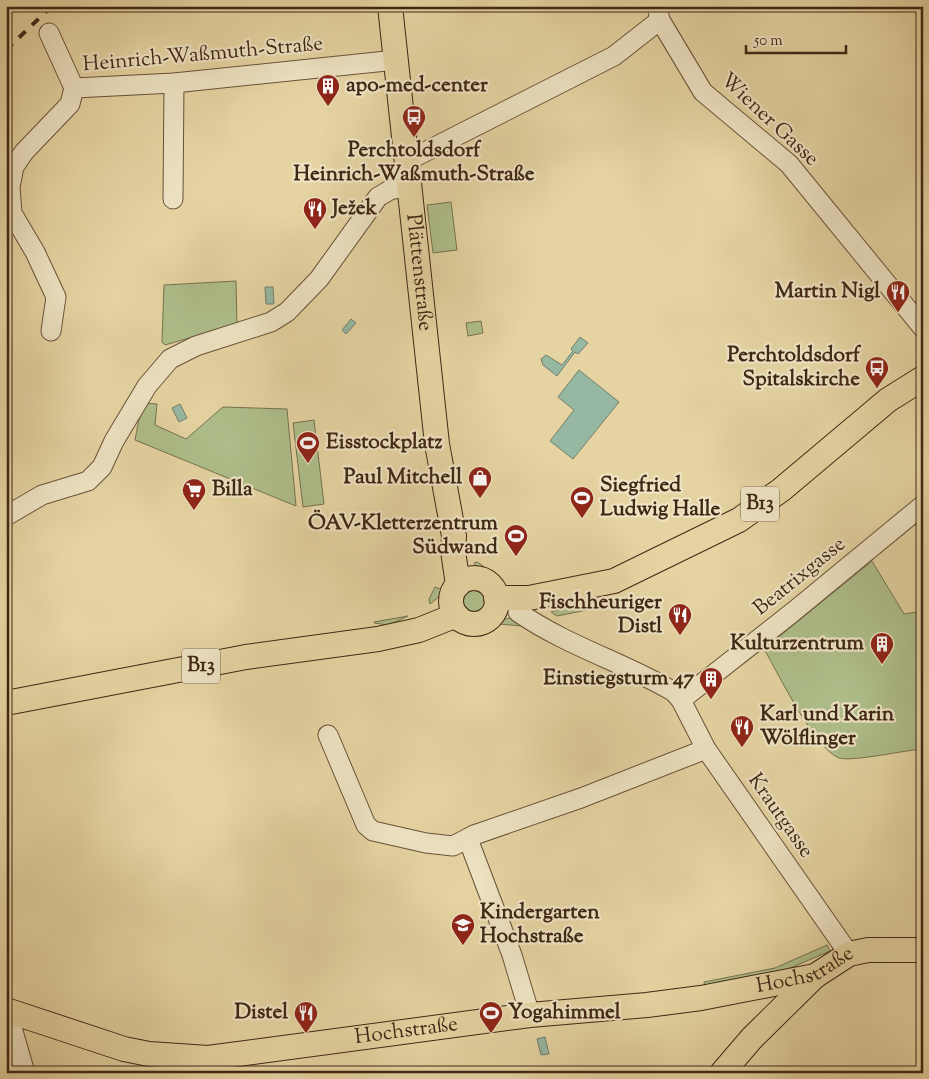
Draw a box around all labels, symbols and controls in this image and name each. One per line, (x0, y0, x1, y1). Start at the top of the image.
scale bar (746, 22, 846, 54)
street label: Heinrich-Waßmuth-Straße (82, 30, 324, 80)
text: 50 m (753, 31, 783, 52)
street label: Wiener Gasse (713, 66, 825, 174)
place label: apo-med-center (346, 71, 488, 101)
building icon: apo-med-center (315, 73, 341, 107)
bus stop icon: Perchtoldsdorf Heinrich-Waßmuth-Straße (401, 104, 427, 138)
place label: Perchtoldsdorf Heinrich-Waßmuth-Straße (293, 136, 535, 190)
place label: Ježek (330, 194, 377, 224)
restaurant icon: Ježek (302, 196, 328, 230)
street label: Plättenstraße (397, 212, 440, 333)
place label: Martin Nigl (775, 277, 880, 307)
restaurant icon: Martin Nigl (885, 279, 911, 313)
place label: Perchtoldsdorf Spitalskirche (727, 341, 862, 395)
bus stop icon: Perchtoldsdorf Spitalskirche (864, 355, 890, 389)
place label: Eisstockplatz (326, 428, 443, 458)
sports icon: Eisstockplatz (295, 430, 321, 464)
place label: Paul Mitchell (343, 463, 462, 493)
shop icon: Paul Mitchell (467, 465, 493, 499)
place label: Siegfried Ludwig Halle (600, 471, 721, 525)
place label: Billa (212, 475, 253, 505)
supermarket icon: Billa (181, 477, 207, 511)
sports icon: Siegfried Ludwig Halle (569, 485, 595, 519)
road number: B13 (741, 486, 779, 522)
place label: ÖAV-Kletterzentrum Südwand (308, 509, 499, 563)
sports icon: ÖAV-Kletterzentrum Südwand (503, 523, 529, 557)
street label: Beatrixgasse (747, 530, 853, 624)
place label: Fischheuriger Distl (539, 588, 662, 642)
restaurant icon: Fischheuriger Distl (667, 602, 693, 636)
place label: Kulturzentrum (730, 629, 865, 659)
building icon: Kulturzentrum (869, 631, 895, 665)
road number: B13 (182, 648, 220, 684)
place label: Einstiegsturm 47 (543, 664, 694, 694)
building icon: Einstiegsturm 47 (698, 666, 724, 700)
place label: Karl und Karin Wölflinger (760, 700, 895, 754)
restaurant icon: Karl und Karin Wölflinger (729, 714, 755, 748)
street label: Krautgasse (740, 767, 820, 865)
place label: Kindergarten Hochstraße (480, 898, 600, 952)
school or university icon: Kindergarten Hochstraße (450, 912, 476, 946)
street label: Hochstraße (754, 939, 860, 1002)
place label: Distel (234, 998, 288, 1028)
place label: Yogahimmel (508, 998, 621, 1028)
restaurant icon: Distel (293, 1000, 319, 1034)
sports icon: Yogahimmel (478, 1000, 504, 1034)
street label: Hochstraße (353, 1010, 460, 1053)

